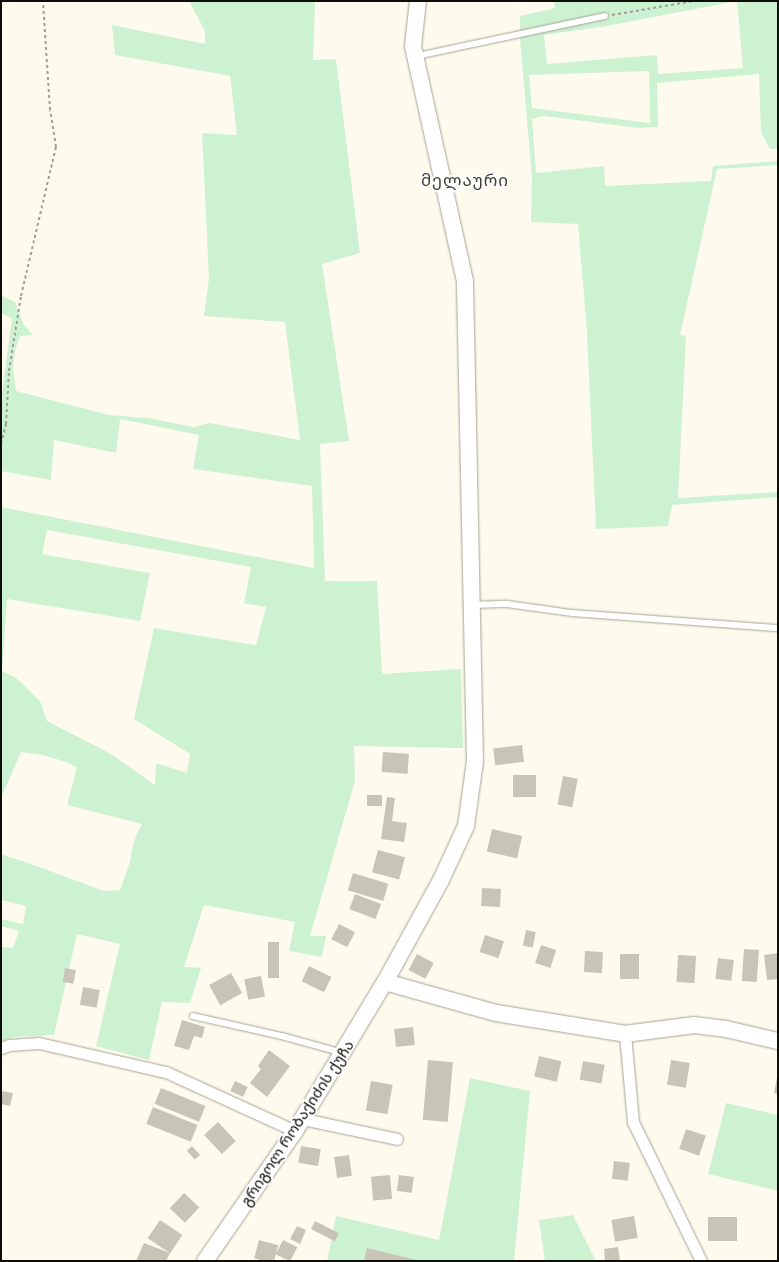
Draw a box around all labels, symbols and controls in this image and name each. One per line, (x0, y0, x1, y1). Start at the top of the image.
district label: მელაური (421, 171, 509, 191)
street label: გრიგოლ რობაქიძის ქუჩა (237, 1037, 357, 1209)

